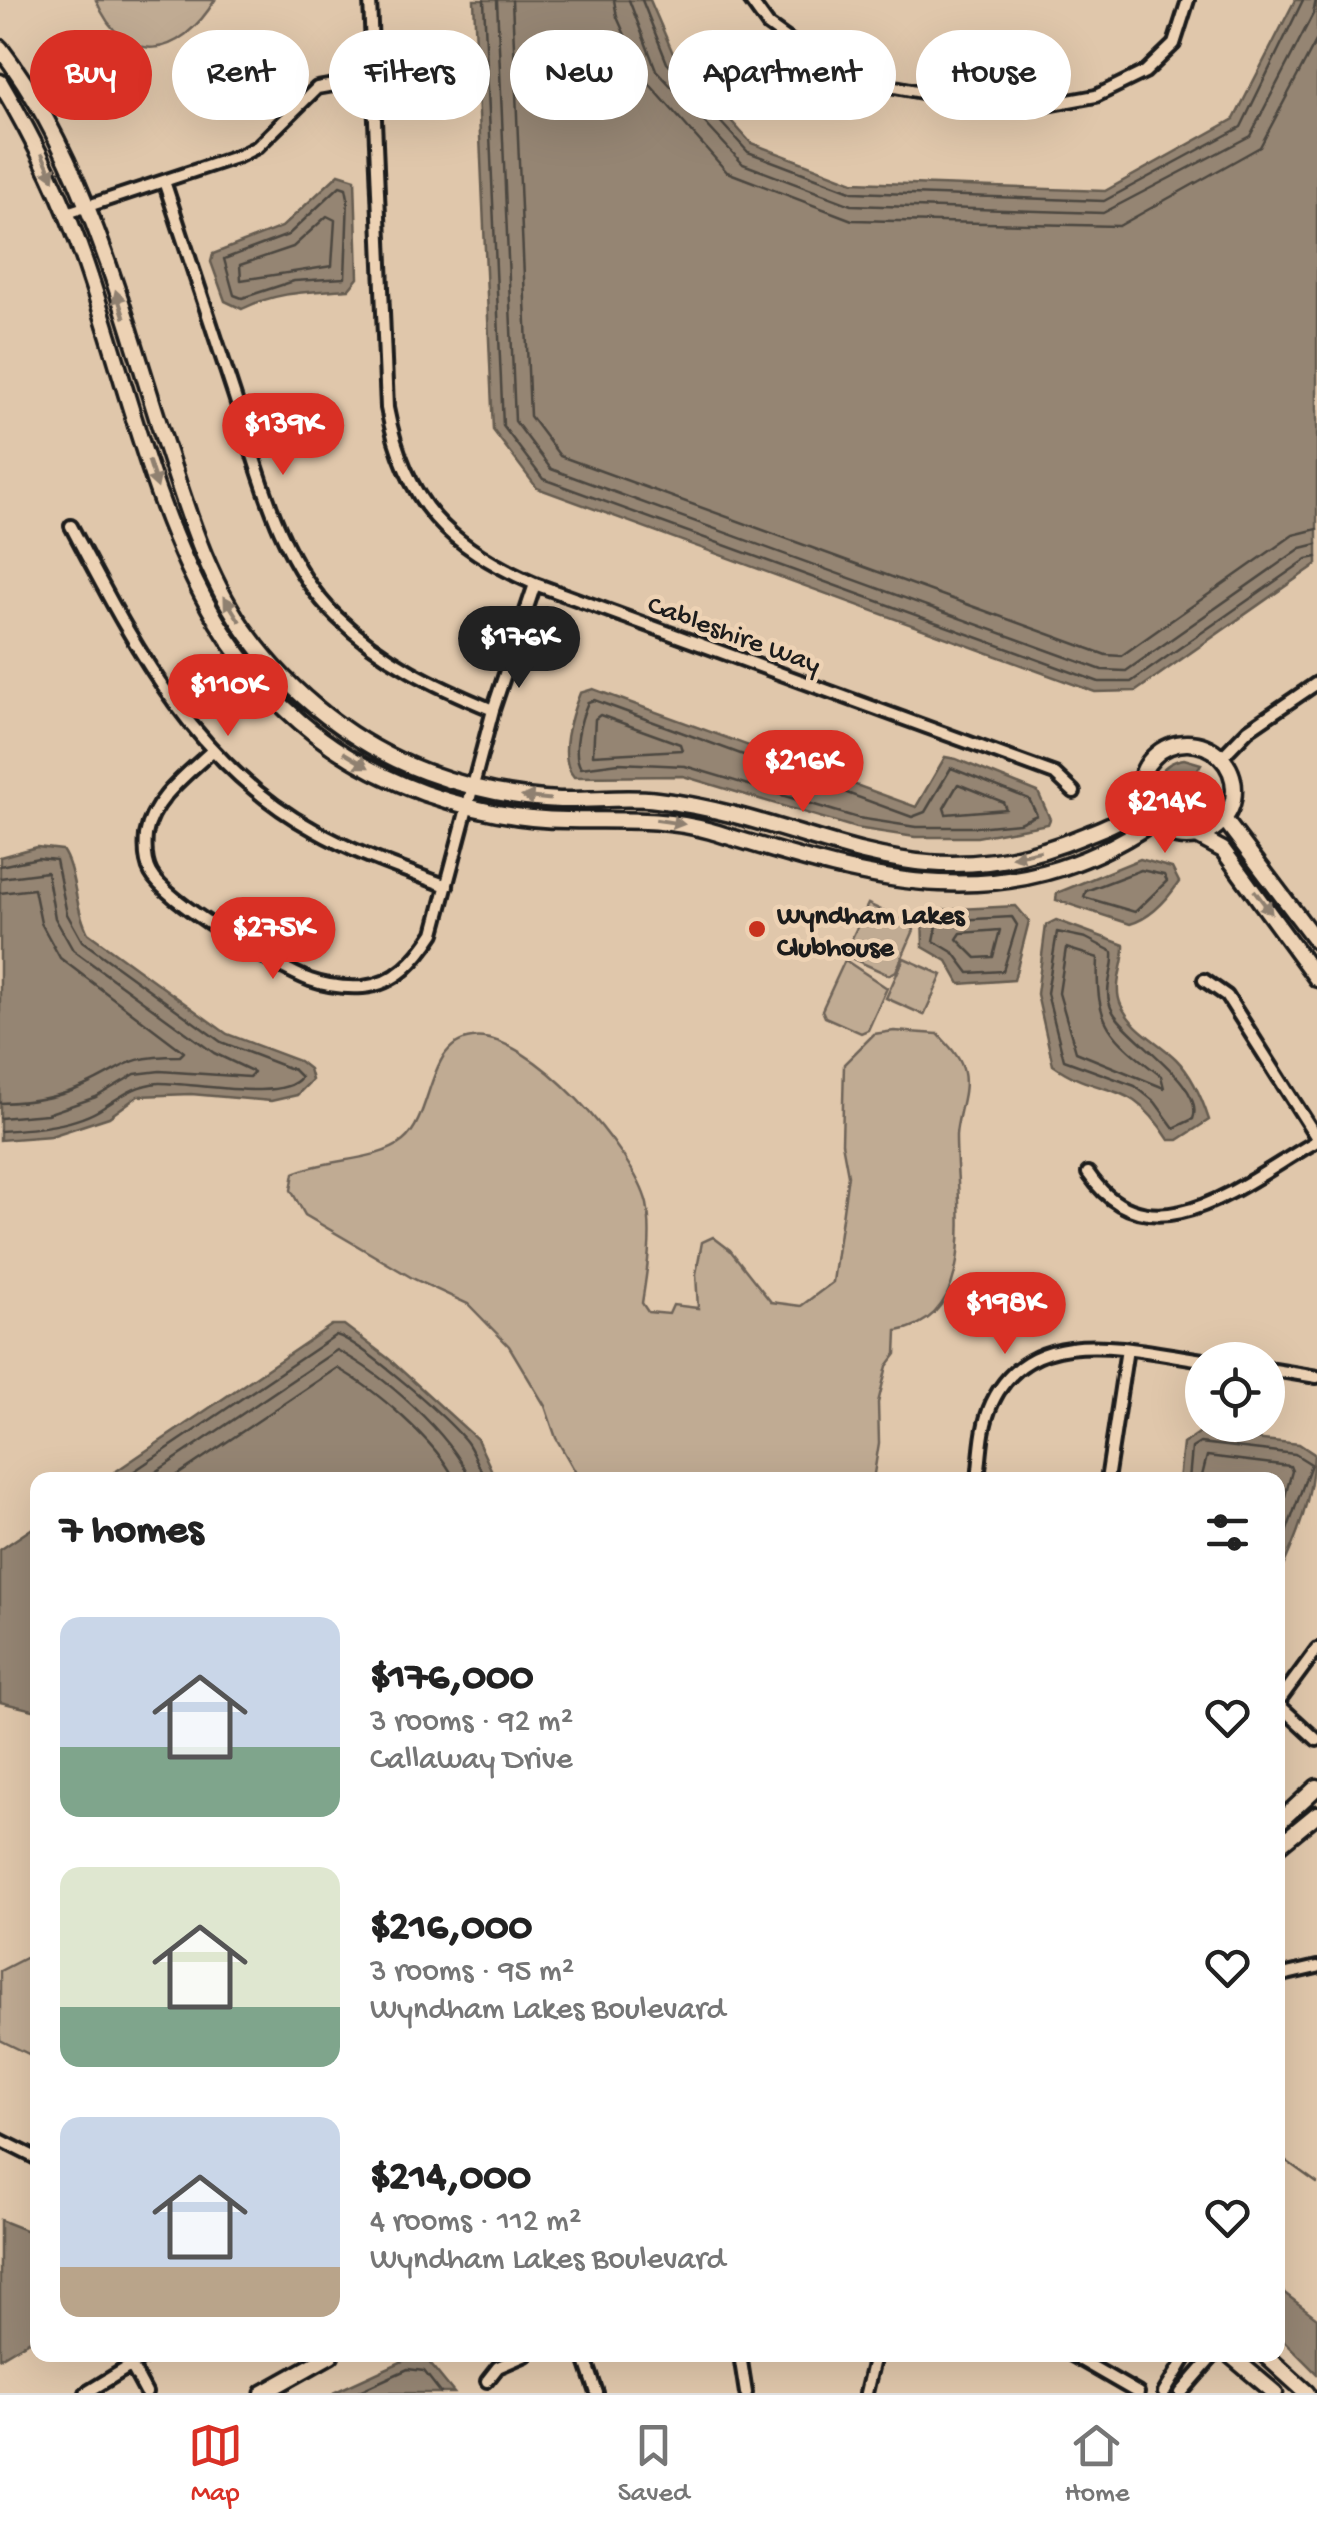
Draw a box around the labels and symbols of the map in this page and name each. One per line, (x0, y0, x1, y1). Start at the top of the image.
one-way arrow (39, 153, 56, 182)
one-way arrow (112, 289, 127, 319)
pin: $139K (213, 393, 353, 478)
one-way arrow (147, 460, 162, 490)
street label: Cableshire Way (642, 590, 825, 683)
one-way arrow (223, 595, 241, 623)
pin: $176K (449, 606, 589, 691)
pin: $110K (158, 654, 298, 739)
pin: $216K (733, 730, 873, 815)
one-way arrow (342, 751, 370, 768)
pin: $214K (1095, 771, 1235, 856)
one-way arrow (519, 789, 551, 805)
one-way arrow (655, 815, 686, 831)
one-way arrow (1010, 847, 1041, 862)
one-way arrow (1252, 889, 1272, 915)
pin: $275K (203, 897, 343, 982)
place label: Wyndham Lakes Clubhouse (776, 901, 966, 966)
marker: Wyndham Lakes Clubhouse (746, 918, 768, 940)
pin: $198K (935, 1272, 1075, 1357)

